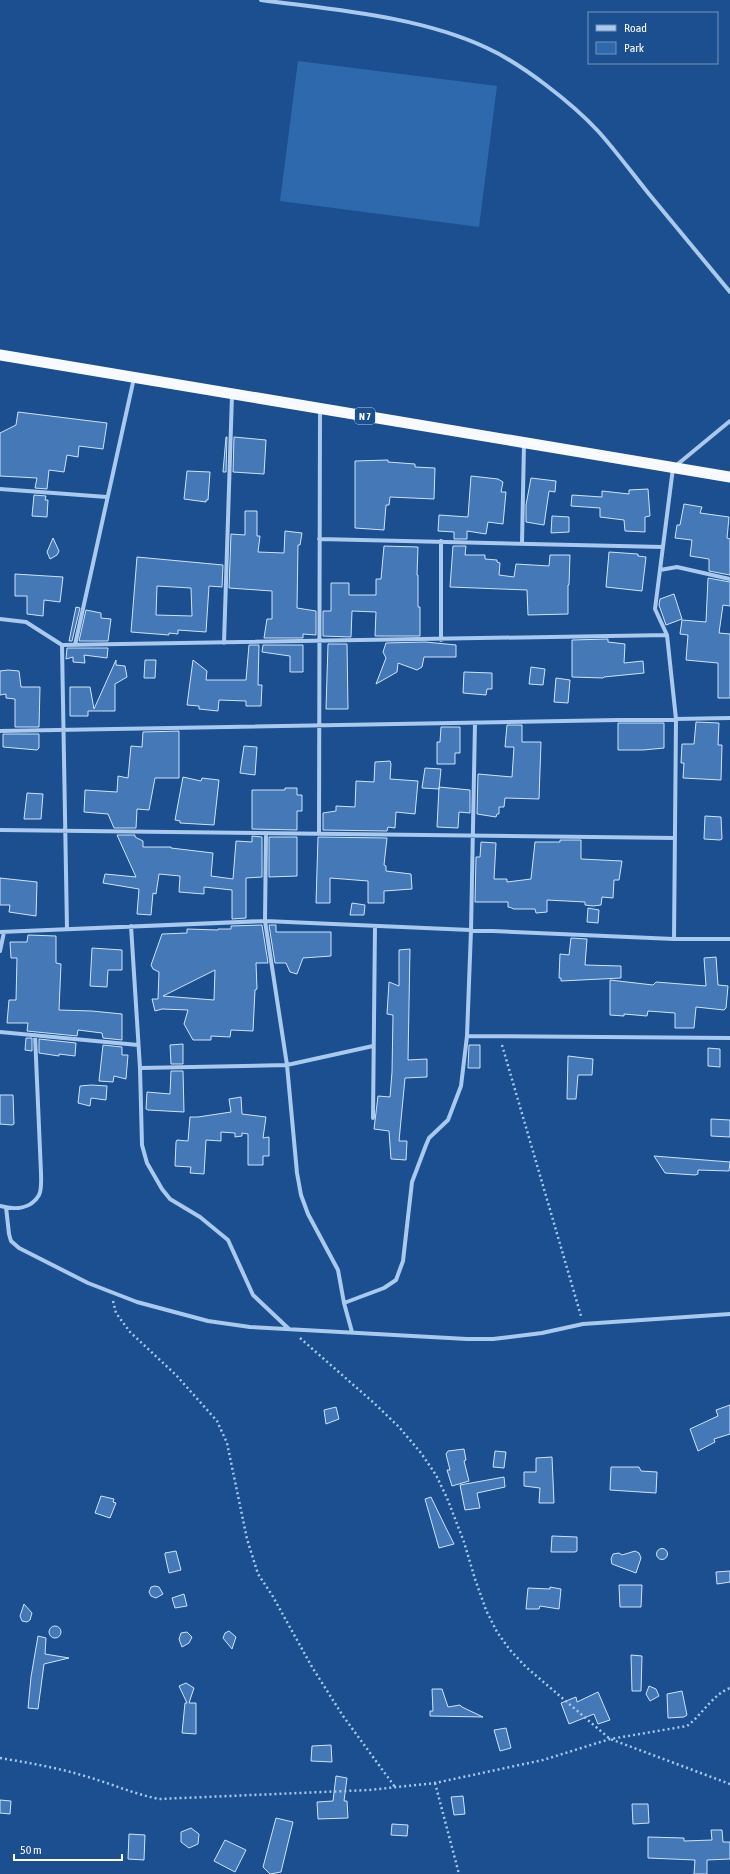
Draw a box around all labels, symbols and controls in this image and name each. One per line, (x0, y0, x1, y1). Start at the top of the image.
legend (588, 12, 718, 64)
text: Road (624, 21, 647, 35)
text: Park (624, 41, 645, 55)
road number: N 7 (355, 408, 375, 424)
scale bar (14, 1836, 122, 1862)
text: 50 m (20, 1843, 42, 1857)

